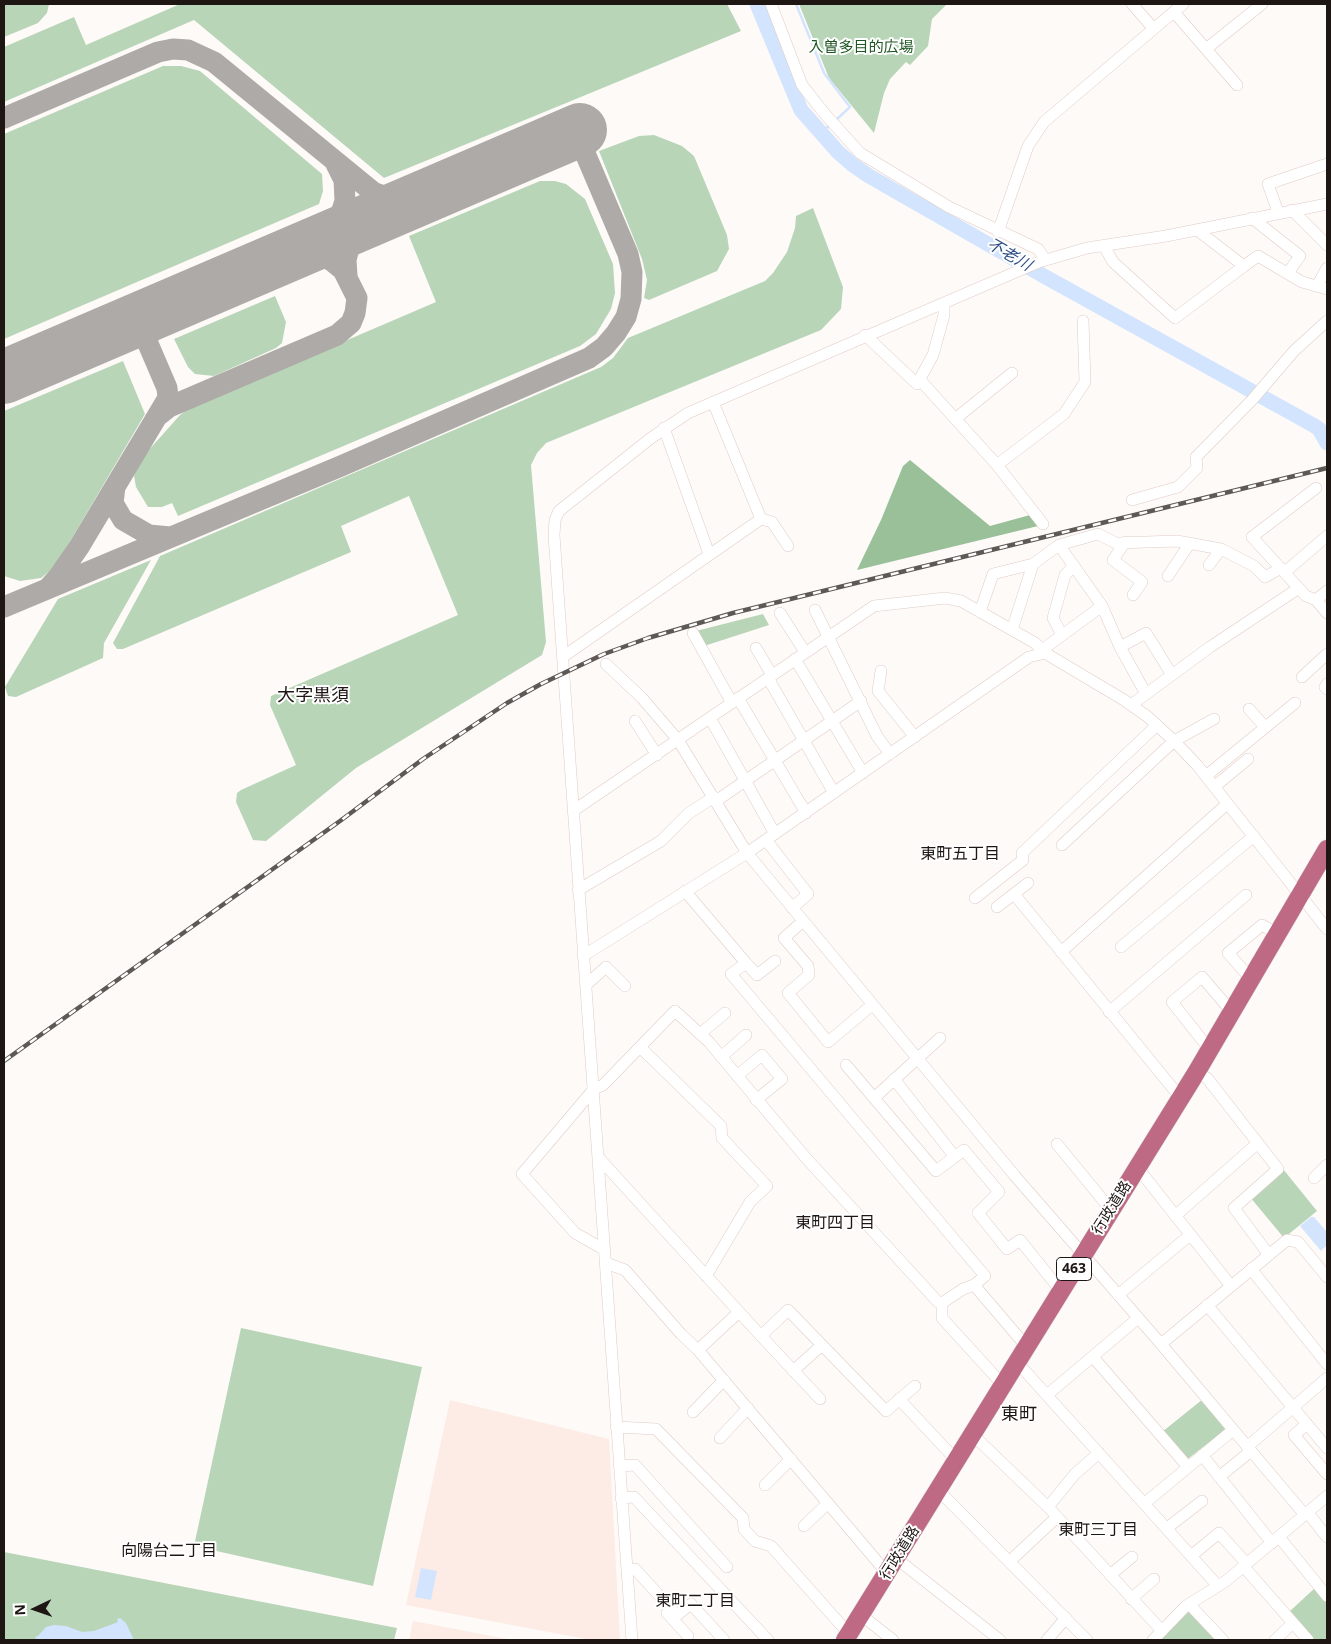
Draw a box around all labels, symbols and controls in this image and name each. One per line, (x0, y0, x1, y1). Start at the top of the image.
park label: 入曽多目的広場 (809, 39, 913, 57)
water label: 不老川 (983, 235, 1035, 275)
district label: 大字黒須 (277, 685, 349, 707)
district label: 東町五丁目 (920, 844, 1000, 864)
street label: 行政道路 (1088, 1178, 1136, 1238)
district label: 東町四丁目 (795, 1213, 875, 1233)
road number: 463 (1056, 1258, 1092, 1280)
district label: 東町 (1001, 1404, 1037, 1426)
district label: 東町三丁目 (1058, 1520, 1138, 1540)
street label: 行政道路 (876, 1523, 924, 1583)
district label: 向陽台二丁目 (121, 1541, 217, 1561)
north arrow (10, 1584, 60, 1634)
district label: 東町二丁目 (655, 1591, 735, 1611)
text: N (10, 1604, 29, 1616)

